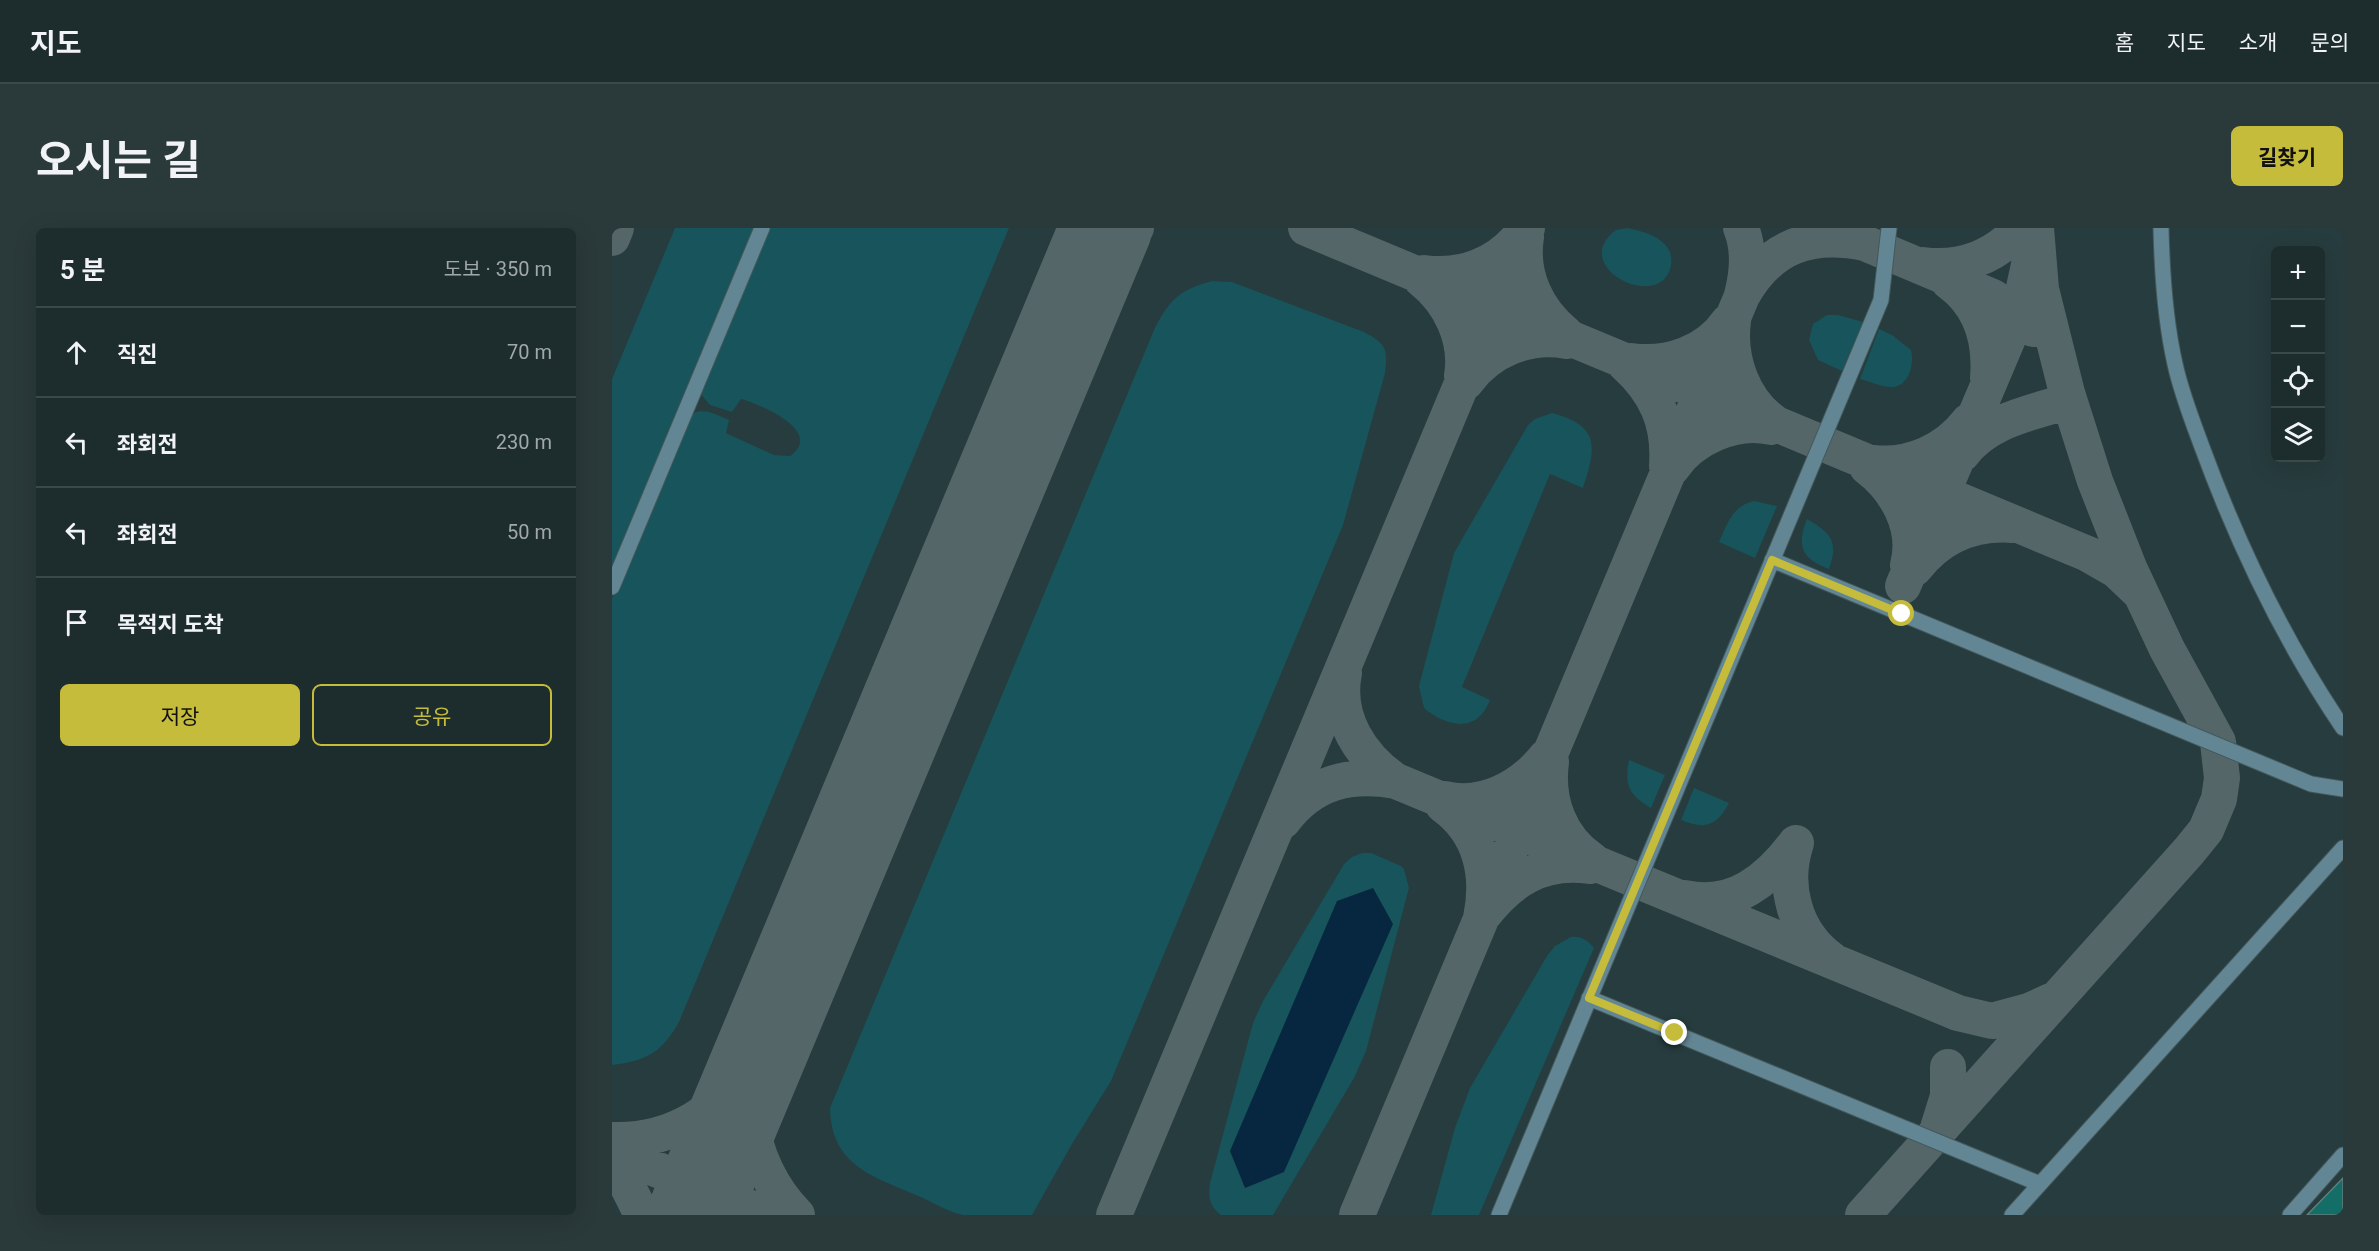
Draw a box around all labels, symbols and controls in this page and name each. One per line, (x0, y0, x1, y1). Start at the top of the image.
text: 지도 (30, 27, 82, 60)
text: 홈 (2115, 31, 2134, 55)
text: 지도 (2167, 31, 2206, 55)
text: 소개 (2239, 31, 2277, 55)
text: 문의 (2310, 31, 2349, 55)
button: 길찾기 (2231, 126, 2343, 186)
text: 오시는 길 (36, 136, 201, 185)
map controls (2271, 246, 2325, 462)
button: + (2271, 246, 2325, 300)
text: 5 분 (60, 255, 105, 285)
text: 도보 · 350 m (444, 257, 552, 281)
button: − (2271, 300, 2325, 354)
icon: ahead (60, 336, 93, 369)
text: 70 m (507, 340, 552, 364)
text: 직진 (117, 342, 157, 367)
button: locate (2271, 354, 2325, 408)
button: layers (2271, 408, 2325, 462)
icon: left (60, 426, 93, 459)
text: 230 m (496, 430, 552, 454)
text: 좌회전 (117, 432, 178, 457)
icon: left (60, 516, 93, 549)
text: 50 m (507, 520, 552, 544)
text: 좌회전 (117, 522, 178, 547)
route start (1888, 600, 1914, 626)
icon: arrive (60, 606, 93, 639)
text: 목적지 도착 (117, 612, 224, 637)
button: 저장 (60, 684, 300, 746)
button: 공유 (312, 684, 552, 746)
route end (1661, 1019, 1687, 1045)

